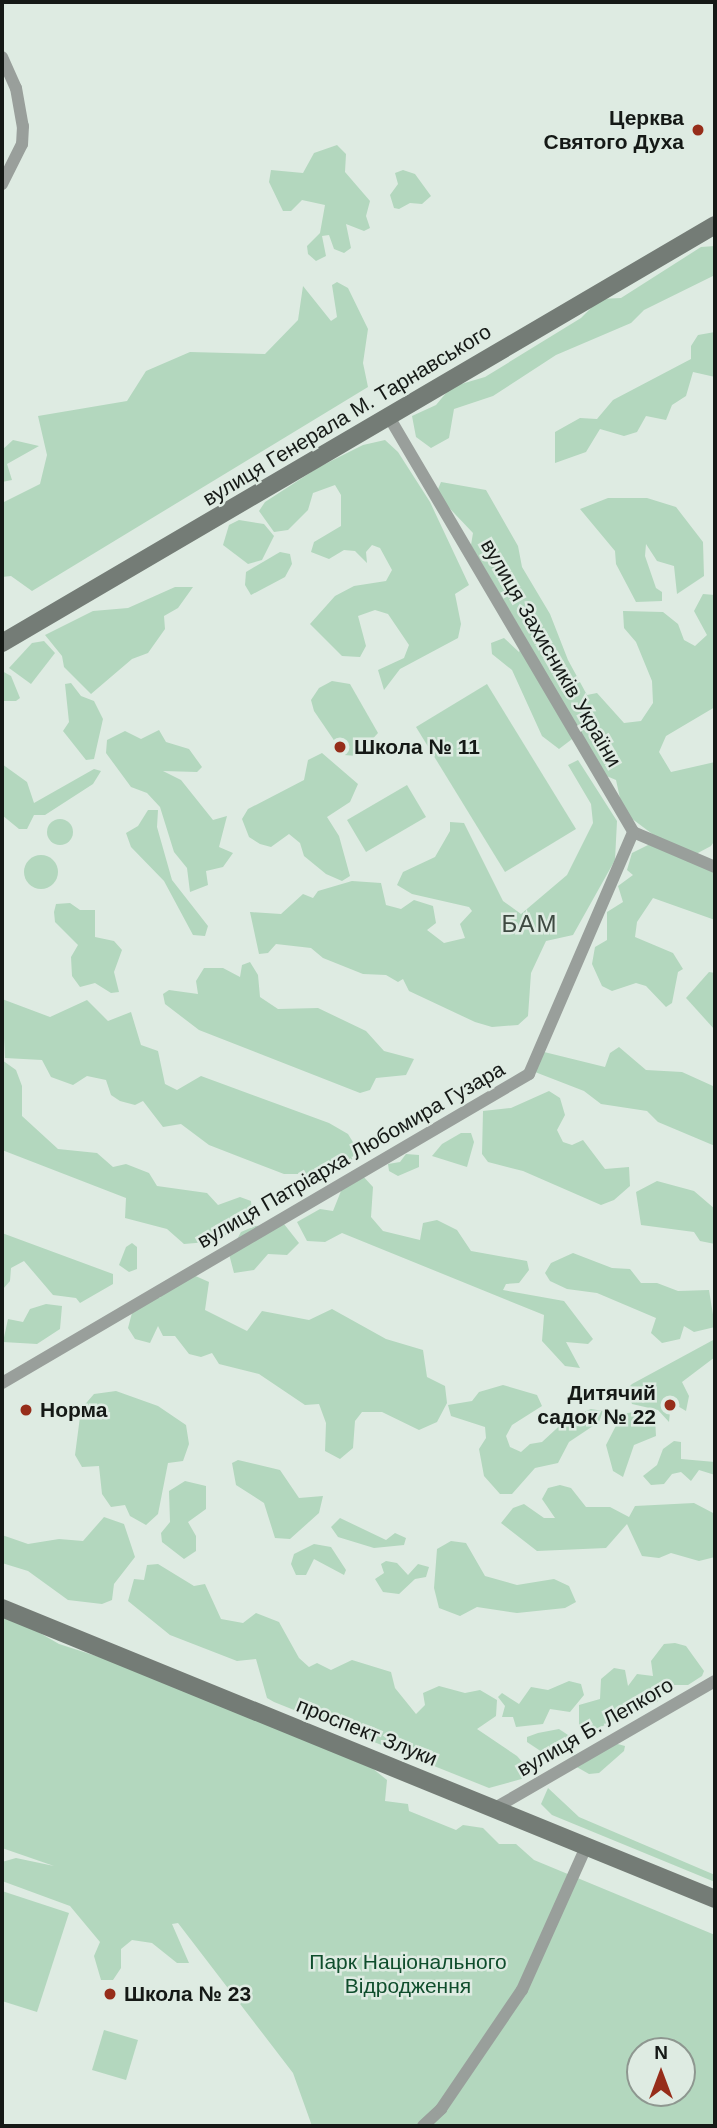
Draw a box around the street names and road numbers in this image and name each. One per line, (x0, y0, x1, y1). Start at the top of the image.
street label: вулиця Генерала М. Тарнавського (198, 319, 496, 511)
street label: вулиця Захисників України (475, 534, 627, 772)
street label: вулиця Патріарха Любомира Гузара (193, 1056, 509, 1254)
street label: вулиця Б. Лепкого (512, 1672, 678, 1782)
street label: проспект Злуки (293, 1692, 441, 1772)

